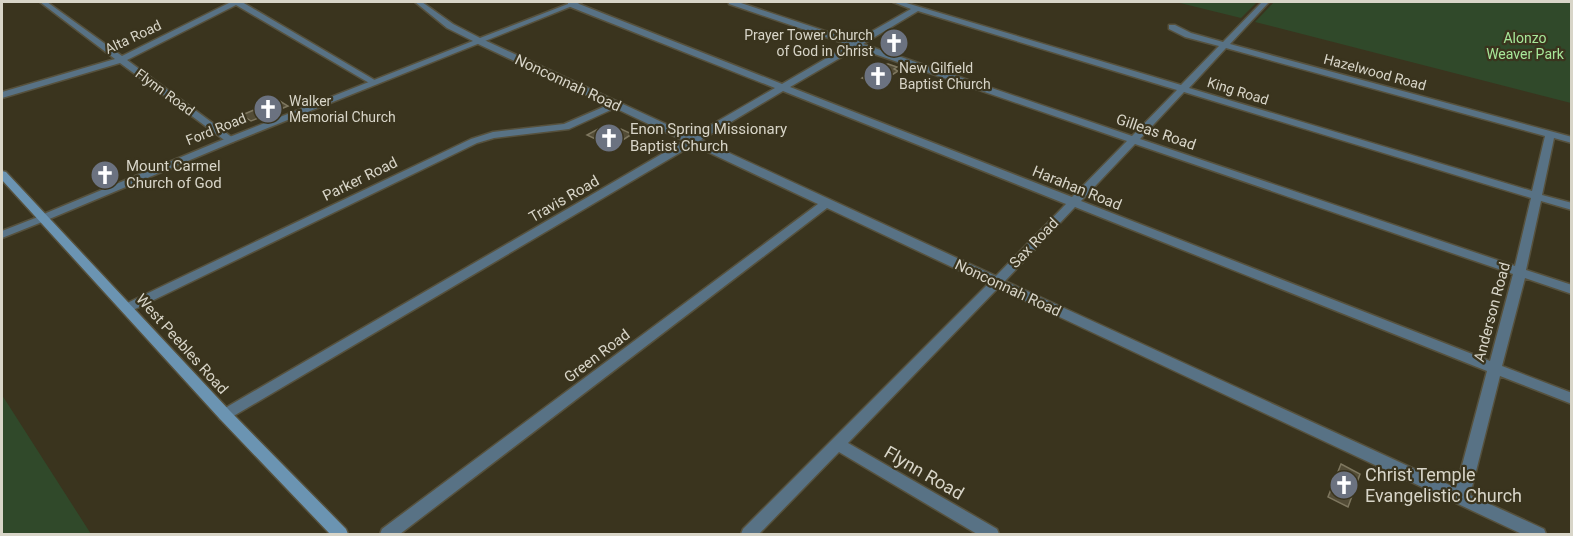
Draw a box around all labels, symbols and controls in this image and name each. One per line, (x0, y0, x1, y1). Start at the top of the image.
street label: Alta Road (102, 17, 164, 57)
place label: Prayer Tower Church of God in Christ (744, 27, 873, 59)
church icon: Prayer Tower Church of God in Christ (878, 27, 910, 59)
park label: Alonzo Weaver Park (1486, 30, 1565, 62)
street label: Nonconnah Road (512, 51, 624, 115)
street label: Hazelwood Road (1322, 51, 1428, 93)
church icon: New Gilfield Baptist Church (862, 60, 894, 92)
place label: New Gilfield Baptist Church (899, 60, 991, 92)
street label: Flynn Road (132, 65, 198, 119)
street label: King Road (1205, 74, 1271, 108)
church icon: Walker Memorial Church (252, 93, 284, 125)
place label: Walker Memorial Church (289, 93, 396, 125)
street label: Ford Road (183, 110, 249, 148)
street label: Gilleas Road (1114, 110, 1198, 154)
place label: Enon Spring Missionary Baptist Church (630, 120, 787, 155)
church icon: Enon Spring Missionary Baptist Church (593, 122, 625, 154)
street label: Parker Road (320, 153, 400, 205)
place label: Mount Carmel Church of God (126, 157, 222, 192)
church icon: Mount Carmel Church of God (89, 159, 121, 191)
street label: Harahan Road (1030, 162, 1124, 214)
street label: Travis Road (526, 172, 602, 226)
street label: Sax Road (1006, 214, 1062, 272)
street label: Nonconnah Road (952, 256, 1064, 320)
street label: Anderson Road (1470, 260, 1514, 364)
street label: West Peebles Road (132, 290, 232, 398)
street label: Green Road (561, 325, 633, 387)
street label: Flynn Road (881, 441, 968, 504)
place label: Christ Temple Evangelistic Church (1365, 464, 1522, 506)
church icon: Christ Temple Evangelistic Church (1328, 469, 1360, 501)

